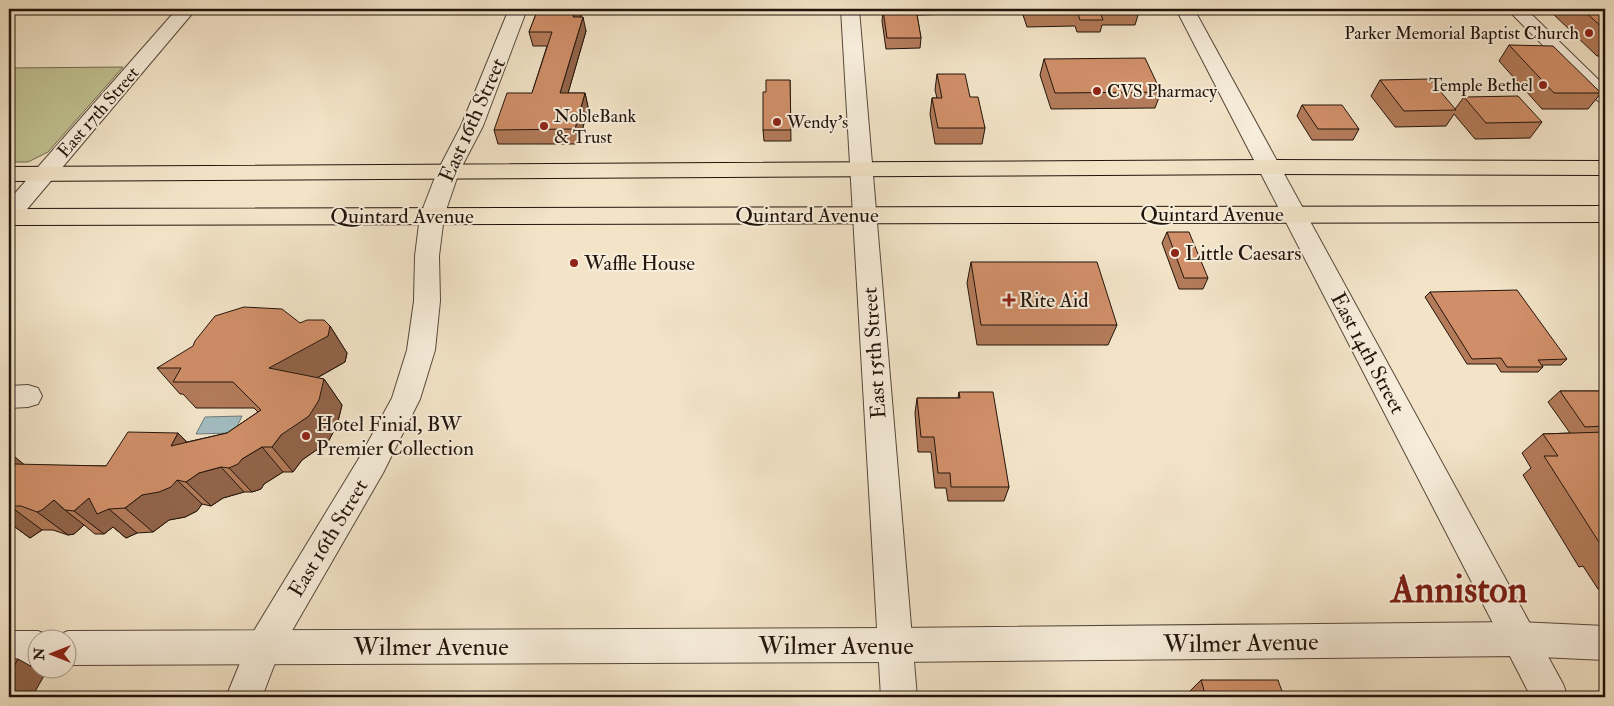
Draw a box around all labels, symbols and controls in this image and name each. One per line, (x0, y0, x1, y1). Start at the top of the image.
place label: Parker Memorial Baptist Church (1344, 22, 1580, 45)
marker: Parker Memorial Baptist Church (1583, 27, 1595, 39)
street label: East 16th Street (433, 54, 512, 186)
street label: East 17th Street (53, 62, 144, 163)
place label: Temple Bethel (1429, 74, 1533, 97)
marker: Temple Bethel (1537, 79, 1549, 91)
place label: CVS Pharmacy (1107, 80, 1218, 103)
marker: CVS Pharmacy (1091, 85, 1103, 97)
place label: NobleBank & Trust (554, 105, 636, 149)
place label: Wendy's (786, 111, 848, 134)
marker: Wendy's (771, 116, 783, 128)
marker: NobleBank & Trust (538, 120, 550, 132)
street label: Quintard Avenue (1140, 201, 1284, 228)
street label: Quintard Avenue (735, 202, 879, 229)
street label: Quintard Avenue (330, 203, 474, 230)
place label: Little Caesars (1185, 240, 1301, 267)
marker: Little Caesars (1169, 247, 1181, 259)
place label: Waffle House (583, 250, 695, 277)
marker: Waffle House (568, 257, 580, 269)
street label: East 15th Street (856, 286, 893, 420)
place label: Rite Aid (1019, 287, 1089, 314)
street label: East 14th Street (1324, 288, 1411, 419)
marker: Rite Aid (1003, 294, 1015, 306)
place label: Hotel Finial, BW Premier Collection (316, 411, 474, 462)
marker: Hotel Finial, BW Premier Collection (300, 430, 312, 442)
street label: East 16th Street (283, 474, 374, 602)
district label: Anniston (1389, 566, 1528, 614)
street label: Wilmer Avenue (1162, 627, 1319, 660)
north arrow (28, 628, 78, 678)
street label: Wilmer Avenue (757, 631, 914, 662)
street label: Wilmer Avenue (352, 632, 509, 663)
text: N (31, 647, 48, 661)

